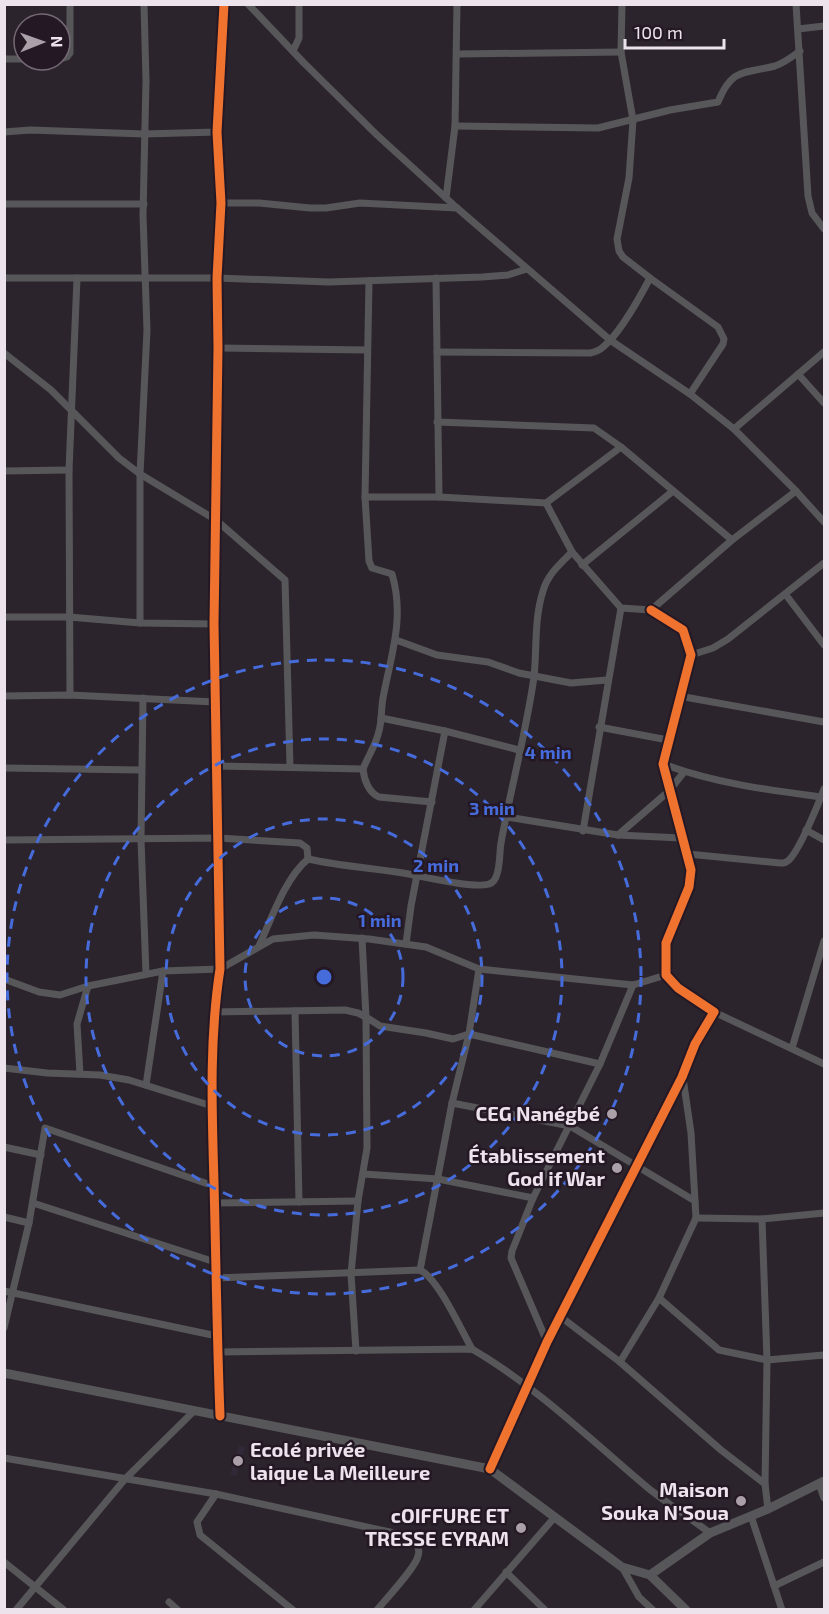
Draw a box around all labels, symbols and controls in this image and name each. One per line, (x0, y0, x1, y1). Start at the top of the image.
north arrow (12, 12, 72, 72)
scale bar (625, 12, 724, 50)
text: 100 m (634, 21, 683, 43)
text: N (48, 36, 67, 48)
text: 4 min (525, 741, 572, 763)
text: 3 min (469, 797, 515, 819)
text: 2 min (413, 854, 459, 876)
text: 1 min (358, 909, 402, 931)
centre of rings (314, 967, 334, 987)
place label: CEG Nanégbé (476, 1101, 600, 1125)
marker: CEG Nanégbé (605, 1107, 619, 1121)
place label: Établissement God if War (468, 1143, 605, 1190)
marker: Établissement God if War (610, 1161, 624, 1175)
place label: Ecolé privée laique La Meilleure (250, 1437, 430, 1484)
marker: Ecolé privée laique La Meilleure (231, 1454, 245, 1468)
place label: Maison Souka N'Soua (601, 1477, 729, 1524)
marker: Maison Souka N'Soua (734, 1494, 748, 1508)
place label: cOIFFURE ET TRESSE EYRAM (365, 1503, 509, 1550)
marker: cOIFFURE ET TRESSE EYRAM (514, 1521, 528, 1535)

